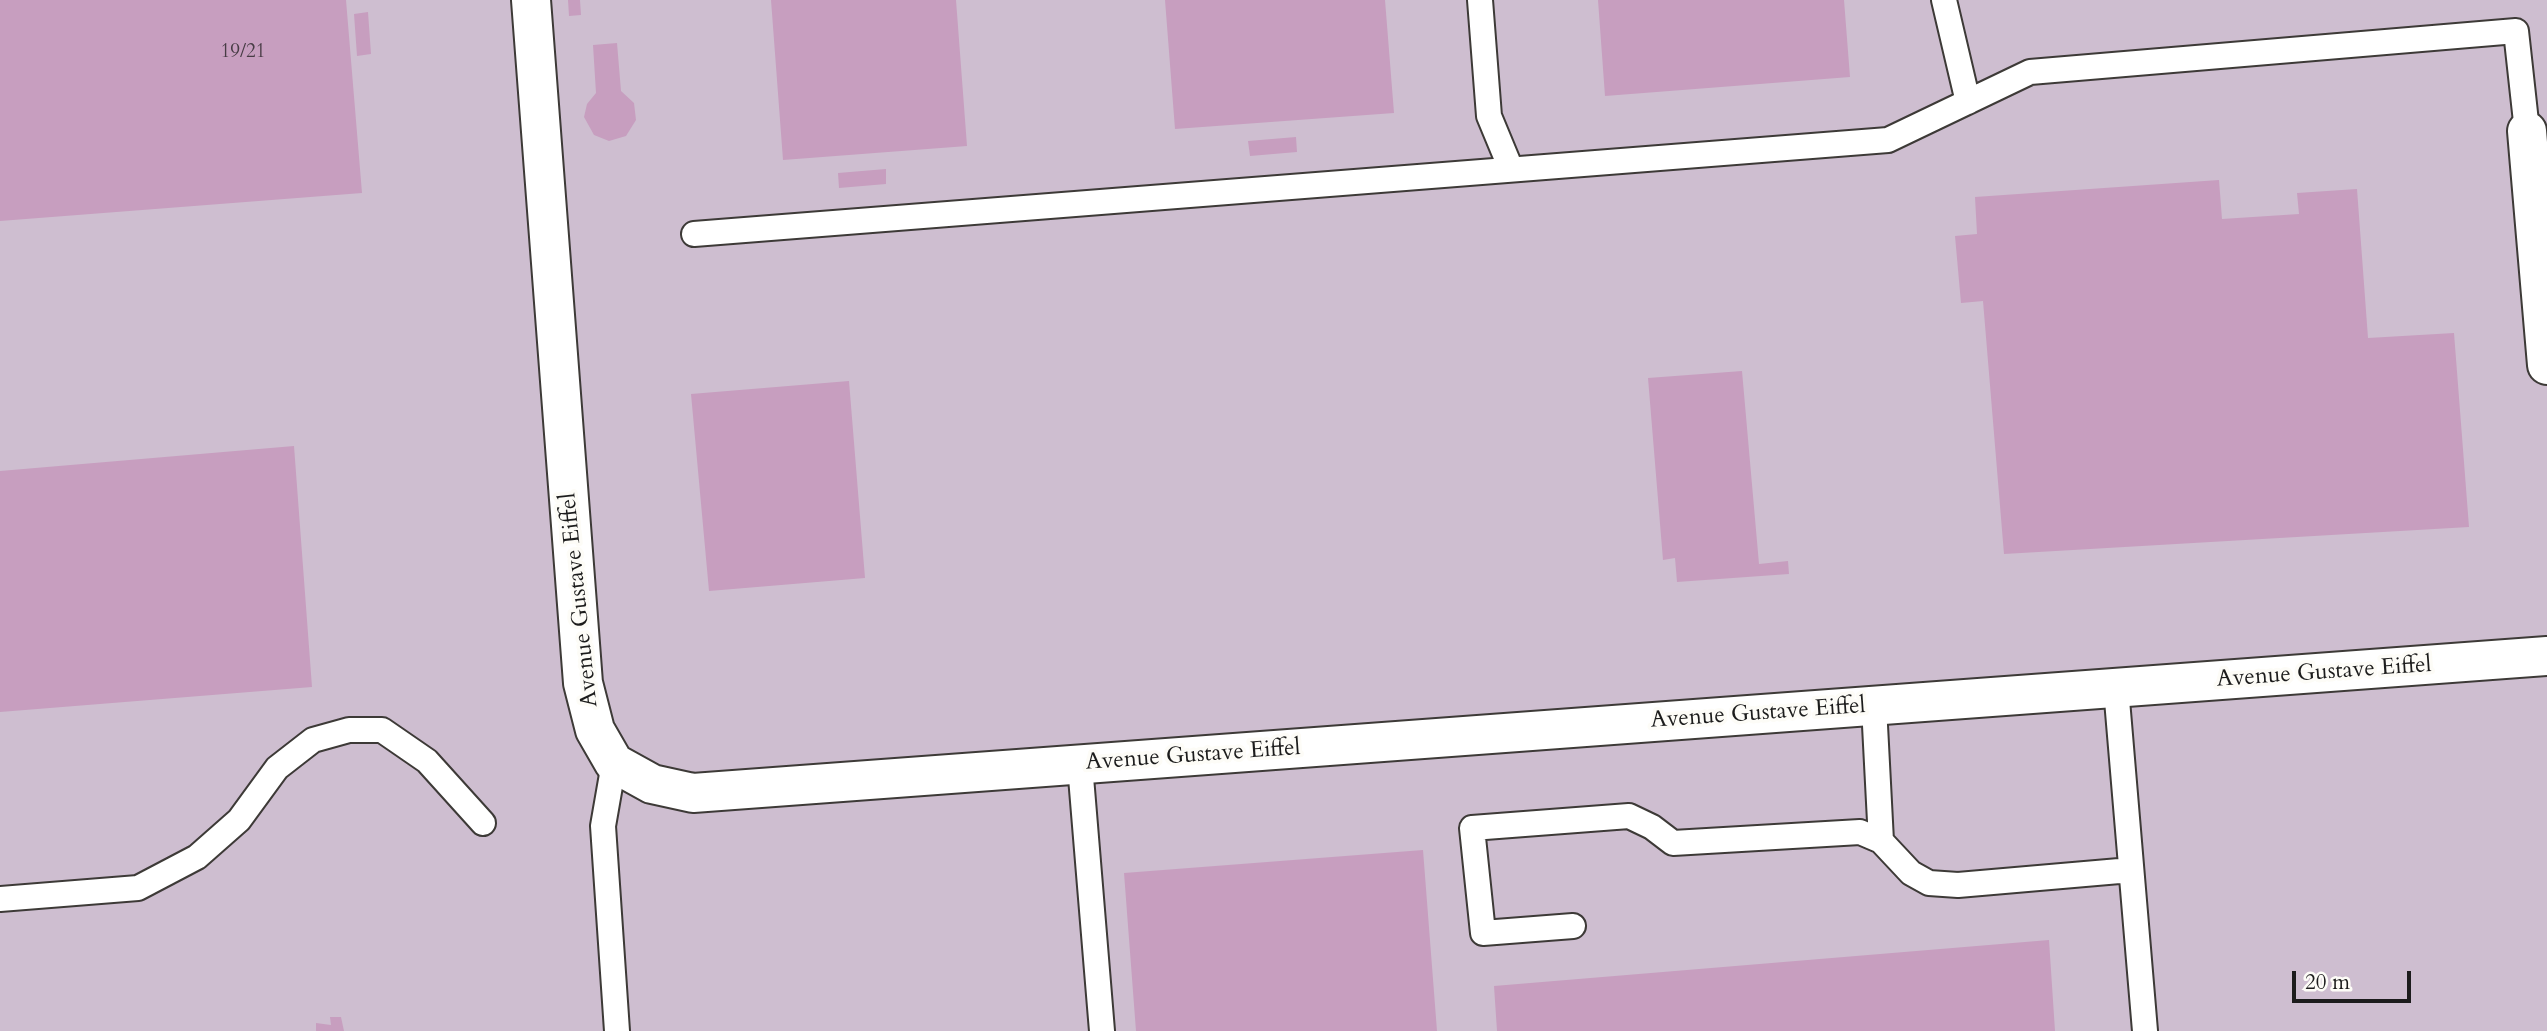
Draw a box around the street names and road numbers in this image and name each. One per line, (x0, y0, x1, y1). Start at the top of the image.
street label: Avenue Gustave Eiffel (555, 491, 605, 709)
street label: Avenue Gustave Eiffel (2216, 652, 2432, 694)
street label: Avenue Gustave Eiffel (1650, 693, 1866, 735)
street label: Avenue Gustave Eiffel (1085, 735, 1301, 777)

